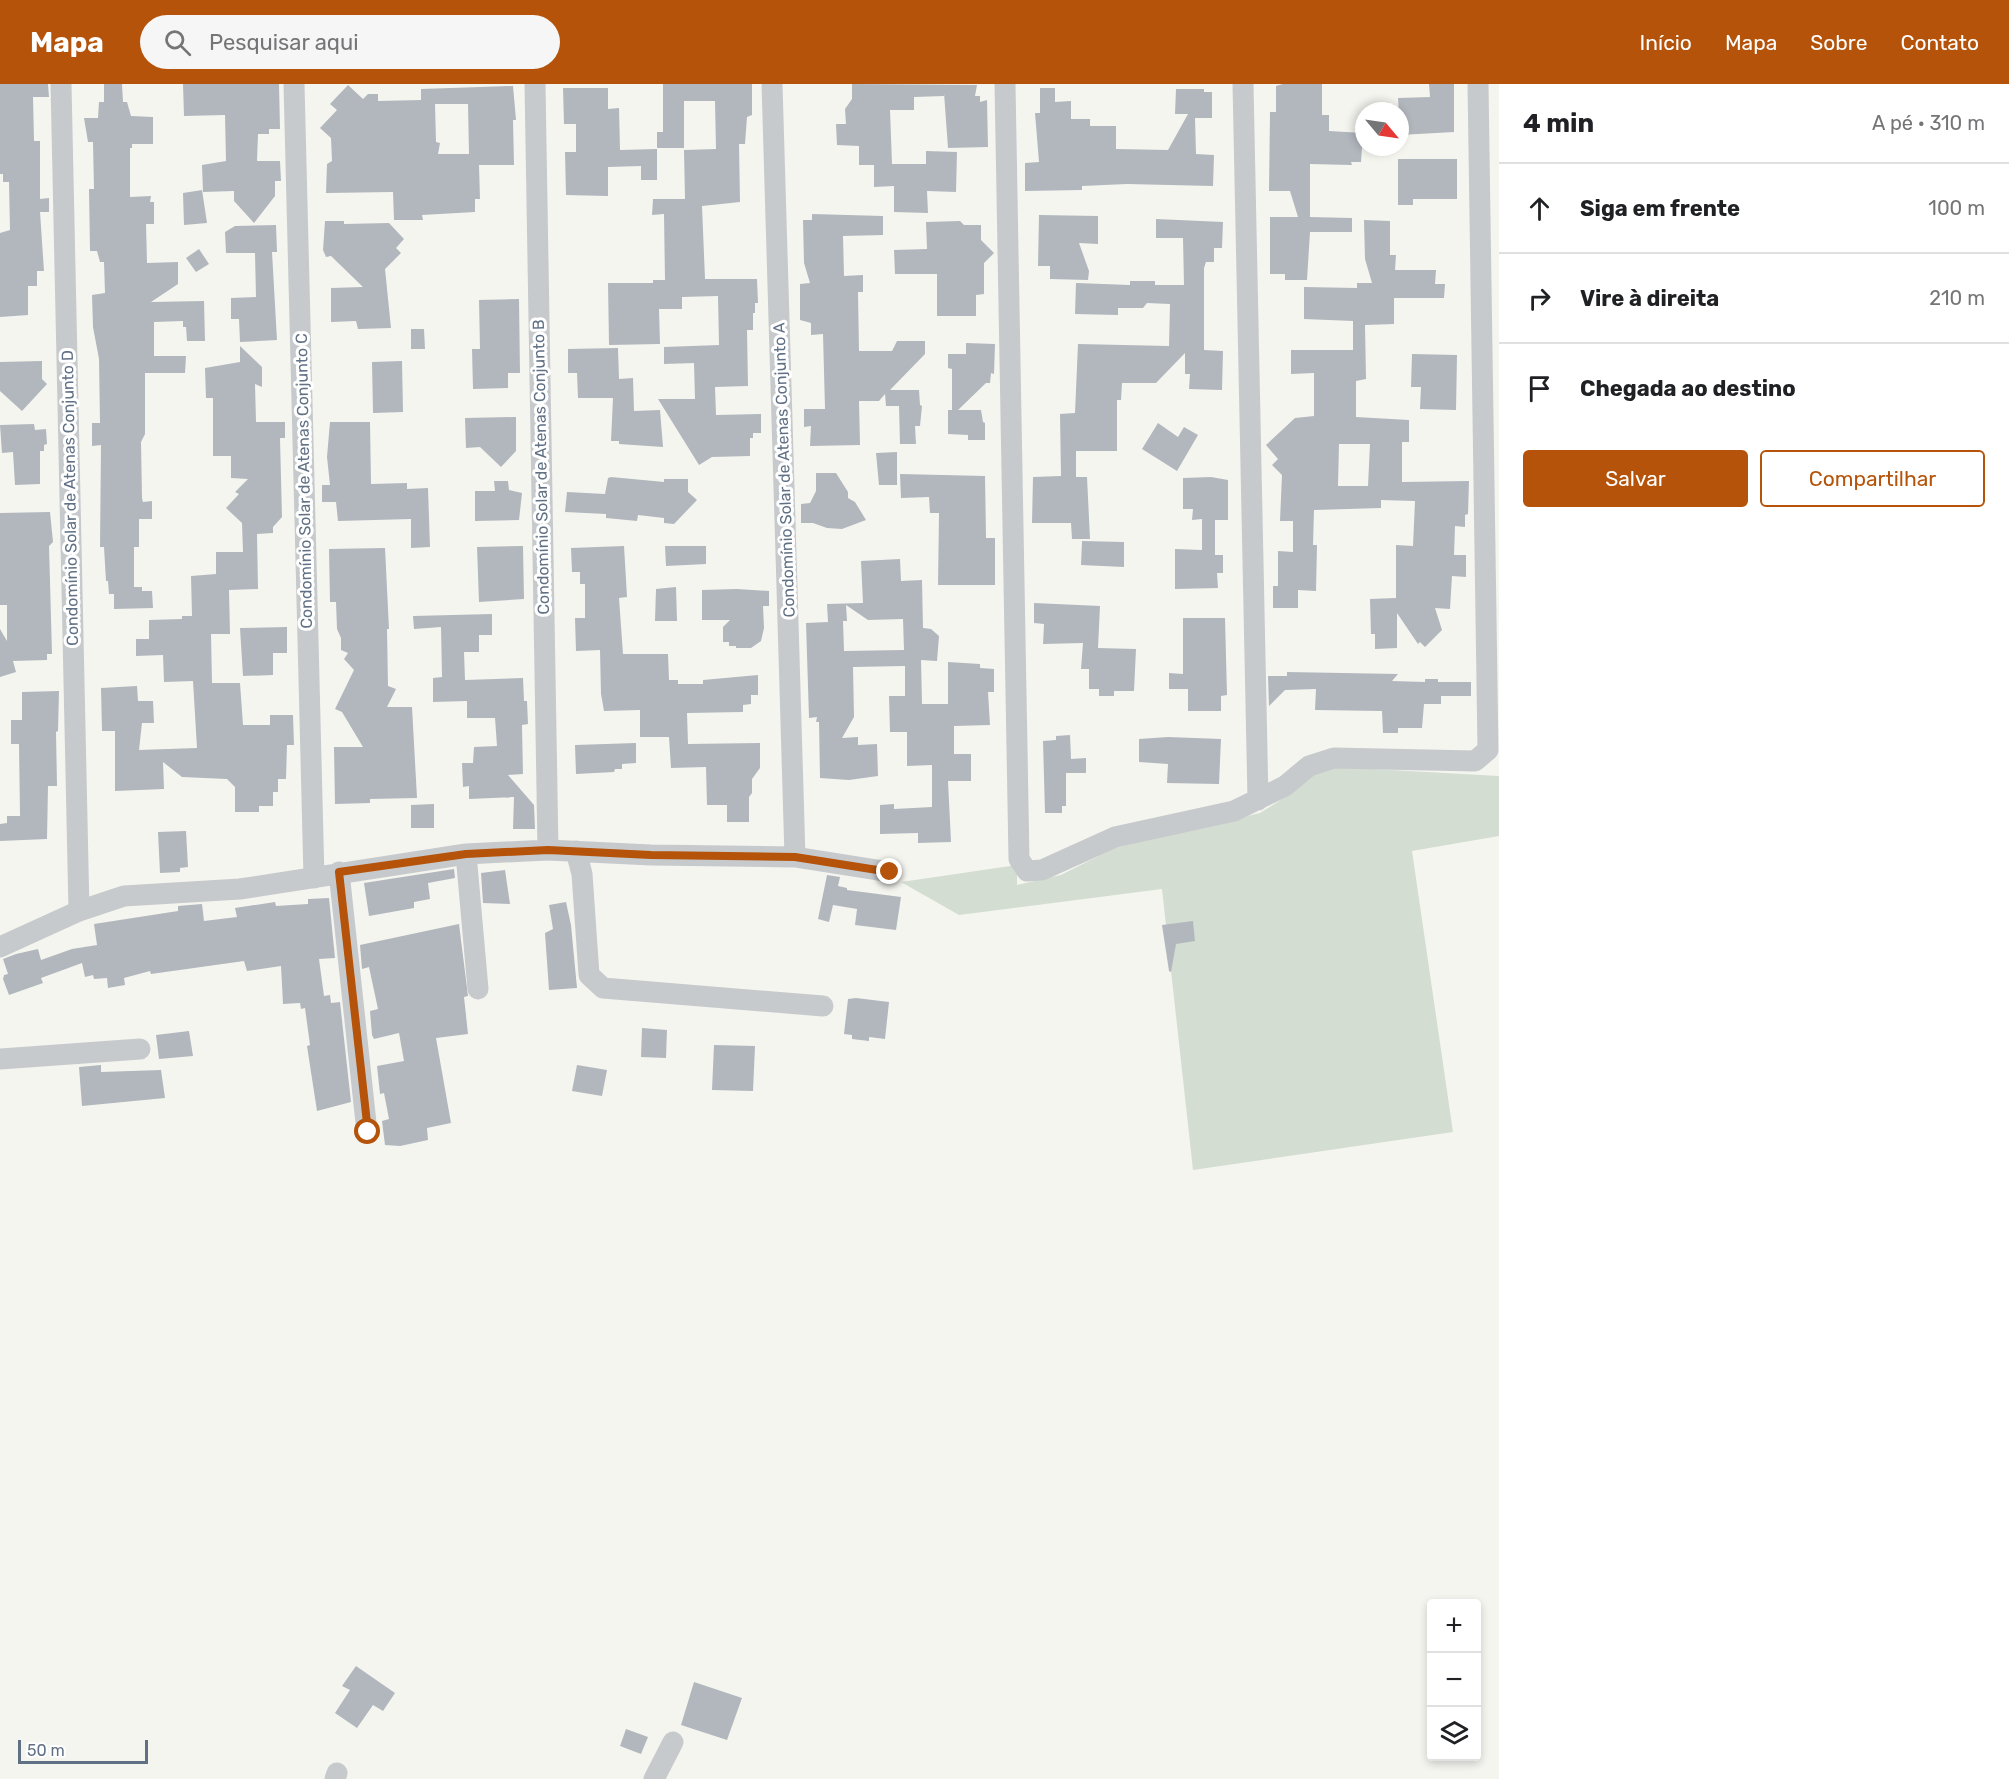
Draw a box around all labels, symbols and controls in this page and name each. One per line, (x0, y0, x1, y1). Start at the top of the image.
search box (140, 15, 560, 69)
text: Mapa (30, 26, 104, 59)
icon: search (161, 26, 194, 59)
text: Pesquisar aqui (209, 29, 359, 56)
text: Início (1640, 30, 1692, 55)
text: Mapa (1725, 30, 1777, 55)
text: Sobre (1810, 30, 1867, 55)
text: Contato (1900, 30, 1979, 55)
north arrow (1355, 102, 1409, 156)
text: 4 min (1523, 108, 1594, 139)
text: A pé · 310 m (1872, 111, 1985, 135)
icon: ahead (1523, 192, 1556, 225)
text: Siga em frente (1580, 195, 1740, 222)
text: 100 m (1928, 196, 1985, 220)
icon: right (1523, 282, 1556, 315)
text: Vire à direita (1580, 285, 1719, 312)
text: 210 m (1929, 286, 1985, 310)
street label: Condomínio Solar de Atenas Conjunto B (529, 319, 553, 615)
street label: Condomínio Solar de Atenas Conjunto A (769, 322, 799, 618)
street label: Condomínio Solar de Atenas Conjunto C (292, 333, 316, 629)
street label: Condomínio Solar de Atenas Conjunto D (58, 350, 82, 646)
icon: arrive (1523, 372, 1556, 405)
text: Chegada ao destino (1580, 375, 1796, 402)
button: Salvar (1523, 450, 1748, 507)
button: Compartilhar (1760, 450, 1985, 507)
route end (876, 858, 902, 884)
route start (354, 1118, 380, 1144)
map controls (1427, 1599, 1481, 1761)
button: + (1427, 1599, 1481, 1653)
button: − (1427, 1653, 1481, 1707)
button: layers (1427, 1707, 1481, 1761)
scale bar (18, 1737, 148, 1764)
text: 50 m (27, 1741, 65, 1760)

